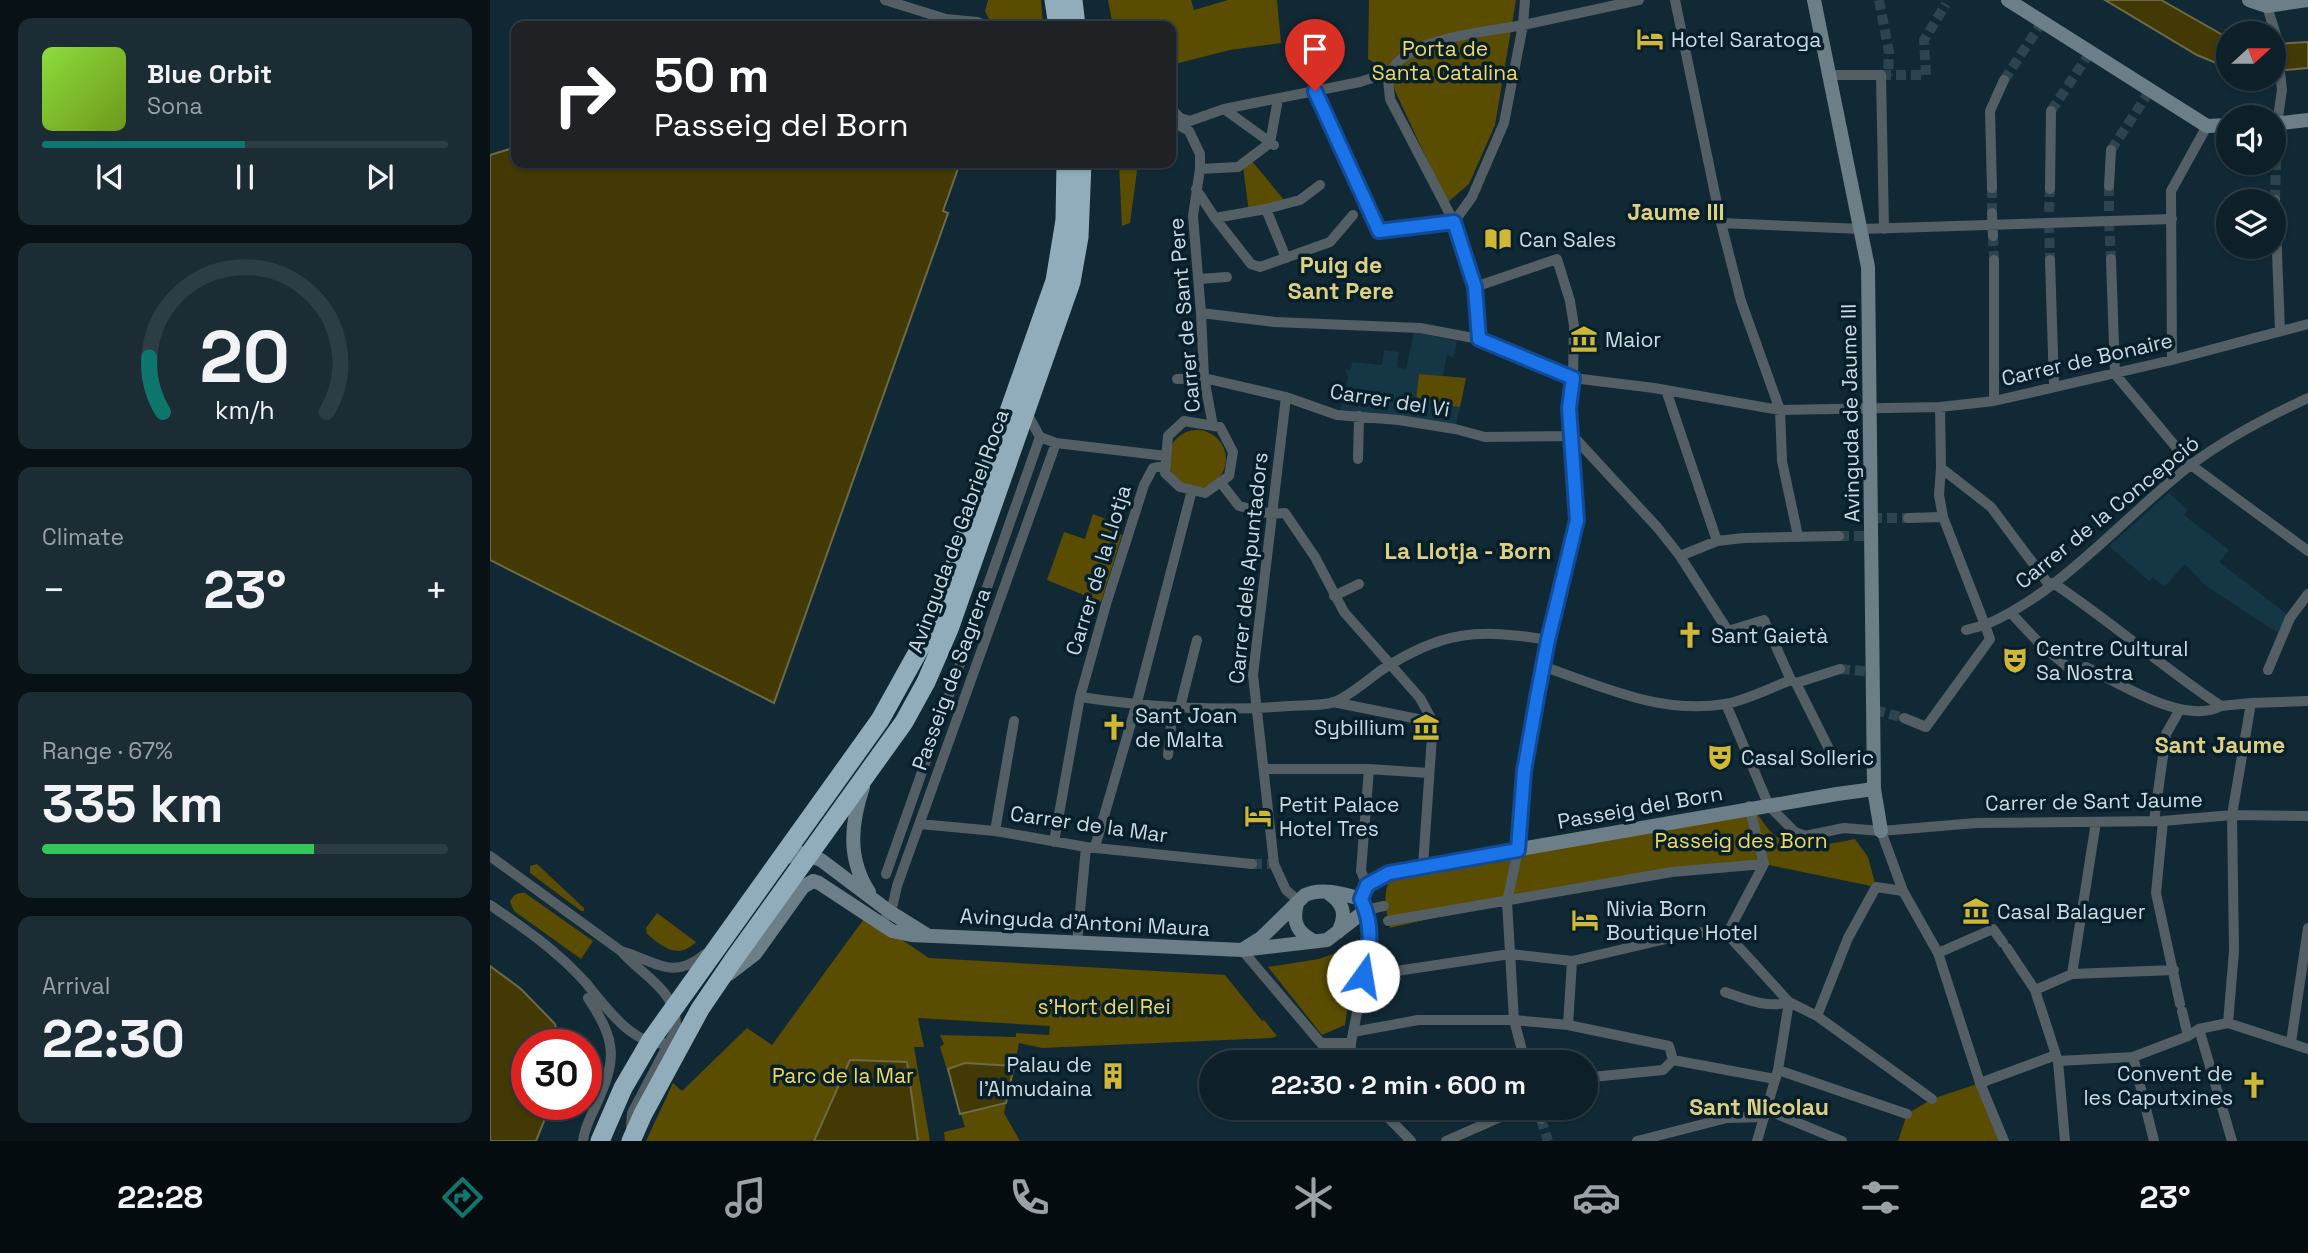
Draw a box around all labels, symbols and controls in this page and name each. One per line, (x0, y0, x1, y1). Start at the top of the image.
pin (1285, 19, 1345, 91)
north arrow (2216, 21, 2286, 91)
map controls (2216, 21, 2286, 259)
hotel icon: Hotel Saratoga (1635, 24, 1665, 54)
place label: Hotel Saratoga (1671, 26, 1821, 53)
icon: arrive (1296, 30, 1334, 68)
park label: Porta de Santa Catalina (1372, 35, 1518, 86)
text: 50 m (654, 44, 769, 106)
icon: right (539, 49, 630, 140)
text: Blue Orbit (147, 57, 272, 91)
text: Sona (147, 91, 203, 121)
text: Passeig del Born (654, 105, 909, 145)
button: sound (2216, 105, 2286, 175)
icon: previous (91, 158, 129, 196)
icon: pause (226, 158, 264, 196)
icon: next (361, 158, 399, 196)
button: layers (2216, 189, 2286, 259)
district label: Jaume III (1627, 197, 1725, 227)
street label: Carrer de Sant Pere (1162, 217, 1206, 413)
library icon: Can Sales (1483, 224, 1513, 254)
place label: Can Sales (1519, 226, 1616, 253)
district label: Puig de Sant Pere (1288, 250, 1394, 306)
street label: Avinguda de Jaume III (1835, 303, 1865, 523)
text: 20 (200, 310, 290, 403)
museum icon: Maior (1569, 324, 1599, 354)
place label: Maior (1605, 326, 1661, 353)
street label: Carrer de Bonaire (1999, 326, 2175, 392)
street label: Carrer del Vi (1328, 377, 1452, 423)
text: km/h (215, 394, 275, 426)
street label: Avinguda de Gabriel Roca (901, 406, 1015, 656)
street label: Carrer de la Concepció (2009, 429, 2205, 595)
street label: Carrer dels Apuntadors (1222, 451, 1274, 685)
street label: Carrer de la Llotja (1059, 481, 1137, 659)
text: Climate (42, 522, 124, 552)
district label: La Llotja - Born (1385, 536, 1551, 566)
text: 23° (204, 557, 287, 623)
text: − (42, 566, 66, 614)
text: + (424, 566, 448, 614)
street label: Passeig de Sagrera (905, 584, 997, 774)
church icon: Sant Gaietà (1675, 620, 1705, 650)
place label: Sant Gaietà (1711, 622, 1828, 649)
place label: Centre Cultural Sa Nostra (2036, 635, 2188, 686)
theatre icon: Centre Cultural Sa Nostra (2000, 645, 2030, 675)
place label: Sant Joan de Malta (1135, 702, 1237, 753)
church icon: Sant Joan de Malta (1099, 712, 1129, 742)
museum icon: Sybillium (1411, 712, 1441, 742)
place label: Sybillium (1314, 714, 1405, 741)
district label: Sant Jaume (2155, 730, 2285, 760)
text: Range · 67% (42, 736, 173, 766)
theatre icon: Casal Solleric (1705, 742, 1735, 772)
place label: Casal Solleric (1741, 744, 1874, 771)
text: 335 km (42, 771, 223, 837)
street label: Passeig del Born (1555, 779, 1725, 835)
street label: Carrer de Sant Jaume (1985, 786, 2203, 816)
place label: Petit Palace Hotel Tres (1279, 791, 1400, 842)
street label: Carrer de la Mar (1008, 800, 1170, 848)
hotel icon: Petit Palace Hotel Tres (1243, 801, 1273, 831)
park label: Passeig des Born (1654, 827, 1828, 854)
place label: Nivia Born Boutique Hotel (1606, 895, 1758, 946)
museum icon: Casal Balaguer (1961, 896, 1991, 926)
place label: Casal Balaguer (1997, 898, 2146, 925)
street label: Avinguda d'Antoni Maura (959, 902, 1211, 942)
hotel icon: Nivia Born Boutique Hotel (1570, 905, 1600, 935)
position arrow (1326, 939, 1400, 1013)
text: Arrival (42, 971, 110, 1001)
park label: s'Hort del Rei (1037, 993, 1171, 1020)
text: 22:30 (42, 1006, 185, 1072)
speed limit sign: 30 (511, 1029, 602, 1120)
place label: Palau de l'Almudaina (979, 1051, 1092, 1102)
place label: Convent de les Caputxines (2083, 1060, 2233, 1111)
building icon: Palau de l'Almudaina (1098, 1061, 1128, 1091)
park label: Parc de la Mar (772, 1062, 914, 1089)
text: 22:30 · 2 min · 600 m (1271, 1068, 1526, 1102)
church icon: Convent de les Caputxines (2239, 1070, 2269, 1100)
district label: Sant Nicolau (1689, 1092, 1829, 1122)
icon: directions (438, 1173, 487, 1222)
icon: music (721, 1173, 770, 1222)
icon: phone (1005, 1173, 1054, 1222)
icon: climate (1289, 1173, 1338, 1222)
icon: car (1572, 1173, 1621, 1222)
icon: filters (1856, 1173, 1905, 1222)
text: 22:28 (117, 1177, 203, 1217)
text: 23° (2140, 1177, 2191, 1217)

